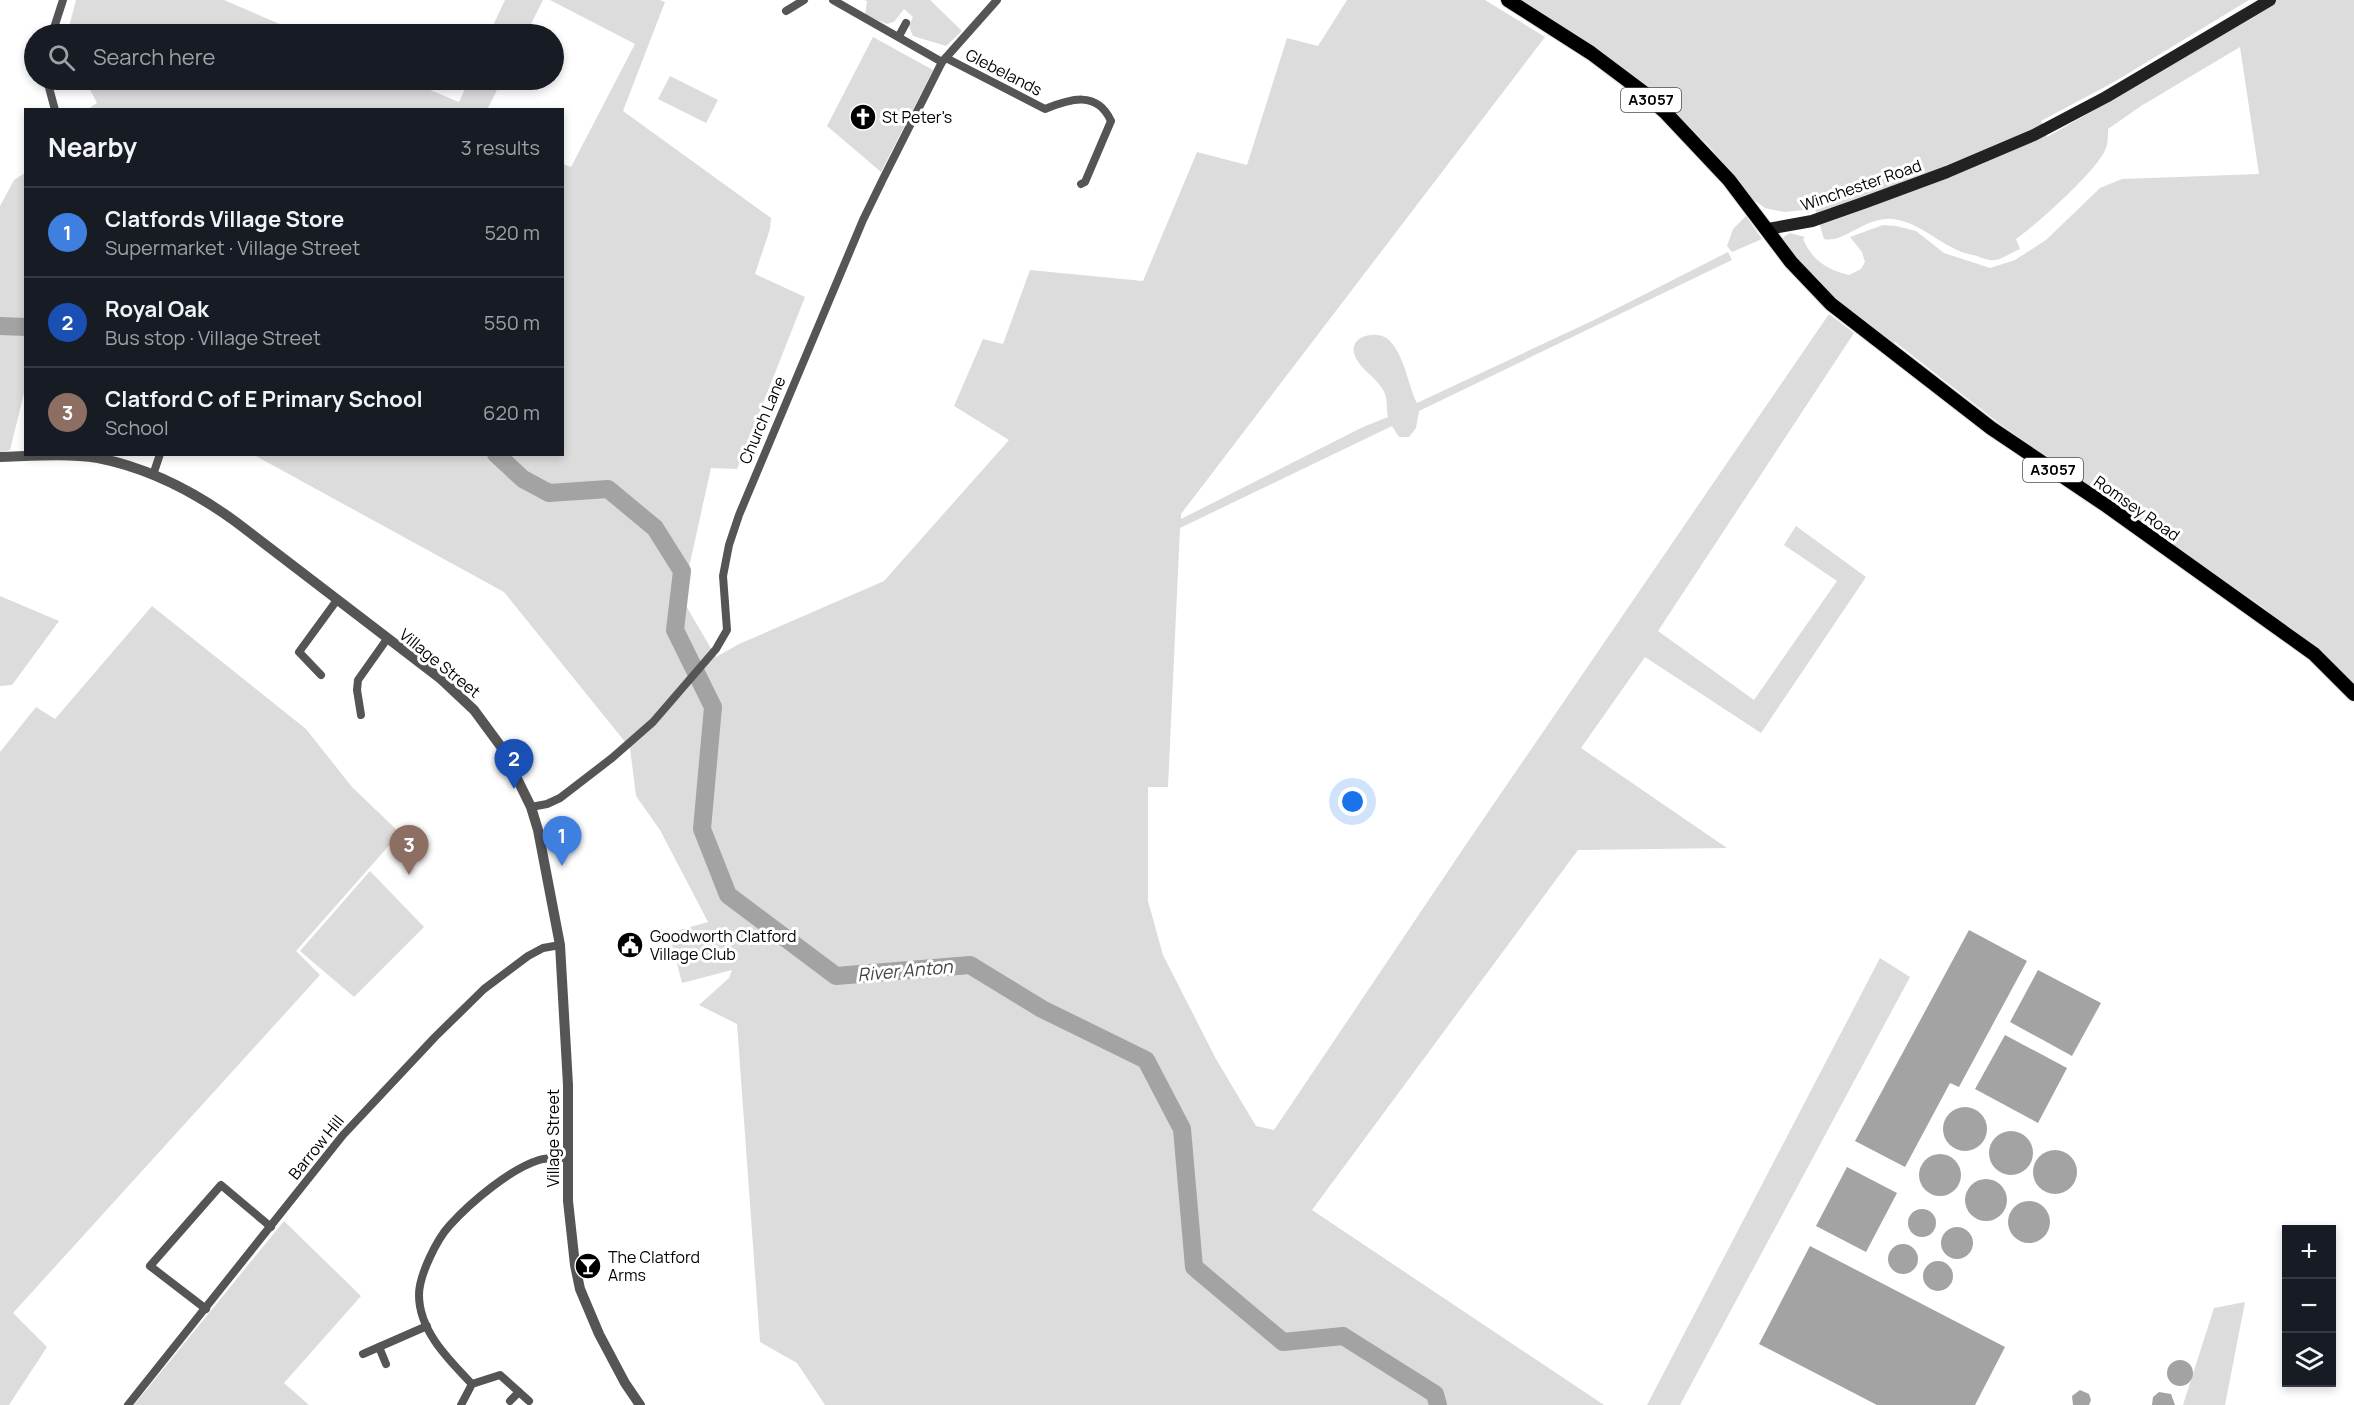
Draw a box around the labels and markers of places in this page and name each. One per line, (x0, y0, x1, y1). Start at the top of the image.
church icon: St Peter's (848, 102, 878, 132)
place label: St Peter's (882, 106, 952, 128)
pin: 2 (494, 740, 534, 789)
pin: 1 (542, 816, 582, 866)
pin: 3 (390, 826, 428, 875)
place label: Goodworth Clatford Village Club (650, 925, 796, 965)
public building icon: Goodworth Clatford Village Club (615, 930, 645, 960)
place label: The Clatford Arms (608, 1246, 700, 1286)
bar icon: The Clatford Arms (573, 1251, 603, 1281)

